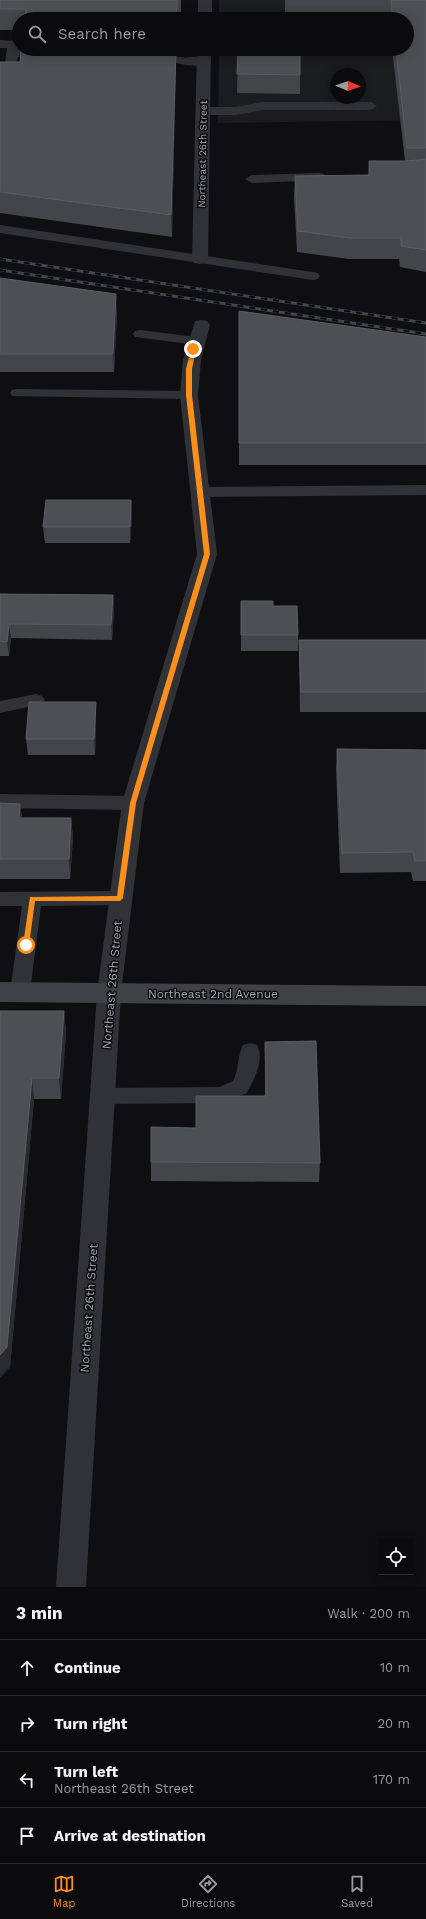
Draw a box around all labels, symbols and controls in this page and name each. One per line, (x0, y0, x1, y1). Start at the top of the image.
search box (12, 12, 414, 56)
icon: search (26, 23, 48, 45)
text: Search here (58, 25, 146, 43)
north arrow (330, 68, 366, 104)
street label: Northeast 26th Street (196, 99, 209, 208)
route end (184, 340, 202, 358)
street label: Northeast 26th Street (99, 920, 125, 1050)
route start (17, 936, 35, 954)
street label: Northeast 2nd Avenue (148, 987, 278, 1001)
street label: Northeast 26th Street (78, 1243, 100, 1373)
map controls (378, 1539, 414, 1575)
button: locate (378, 1539, 414, 1575)
text: 3 min (16, 1603, 62, 1623)
text: Walk · 200 m (327, 1606, 410, 1621)
icon: ahead (16, 1657, 38, 1679)
text: Continue (54, 1659, 121, 1677)
text: 10 m (380, 1660, 410, 1675)
icon: right (16, 1713, 38, 1735)
text: Turn right (54, 1715, 127, 1733)
text: 20 m (378, 1716, 410, 1731)
text: Turn left (54, 1763, 118, 1781)
icon: left (16, 1769, 38, 1791)
text: 170 m (373, 1772, 410, 1787)
text: Northeast 26th Street (54, 1781, 194, 1796)
icon: arrive (16, 1825, 38, 1847)
text: Arrive at destination (54, 1827, 206, 1845)
tab: Map (53, 1873, 75, 1910)
tab: Directions (181, 1873, 235, 1910)
tab: Saved (341, 1873, 373, 1910)

